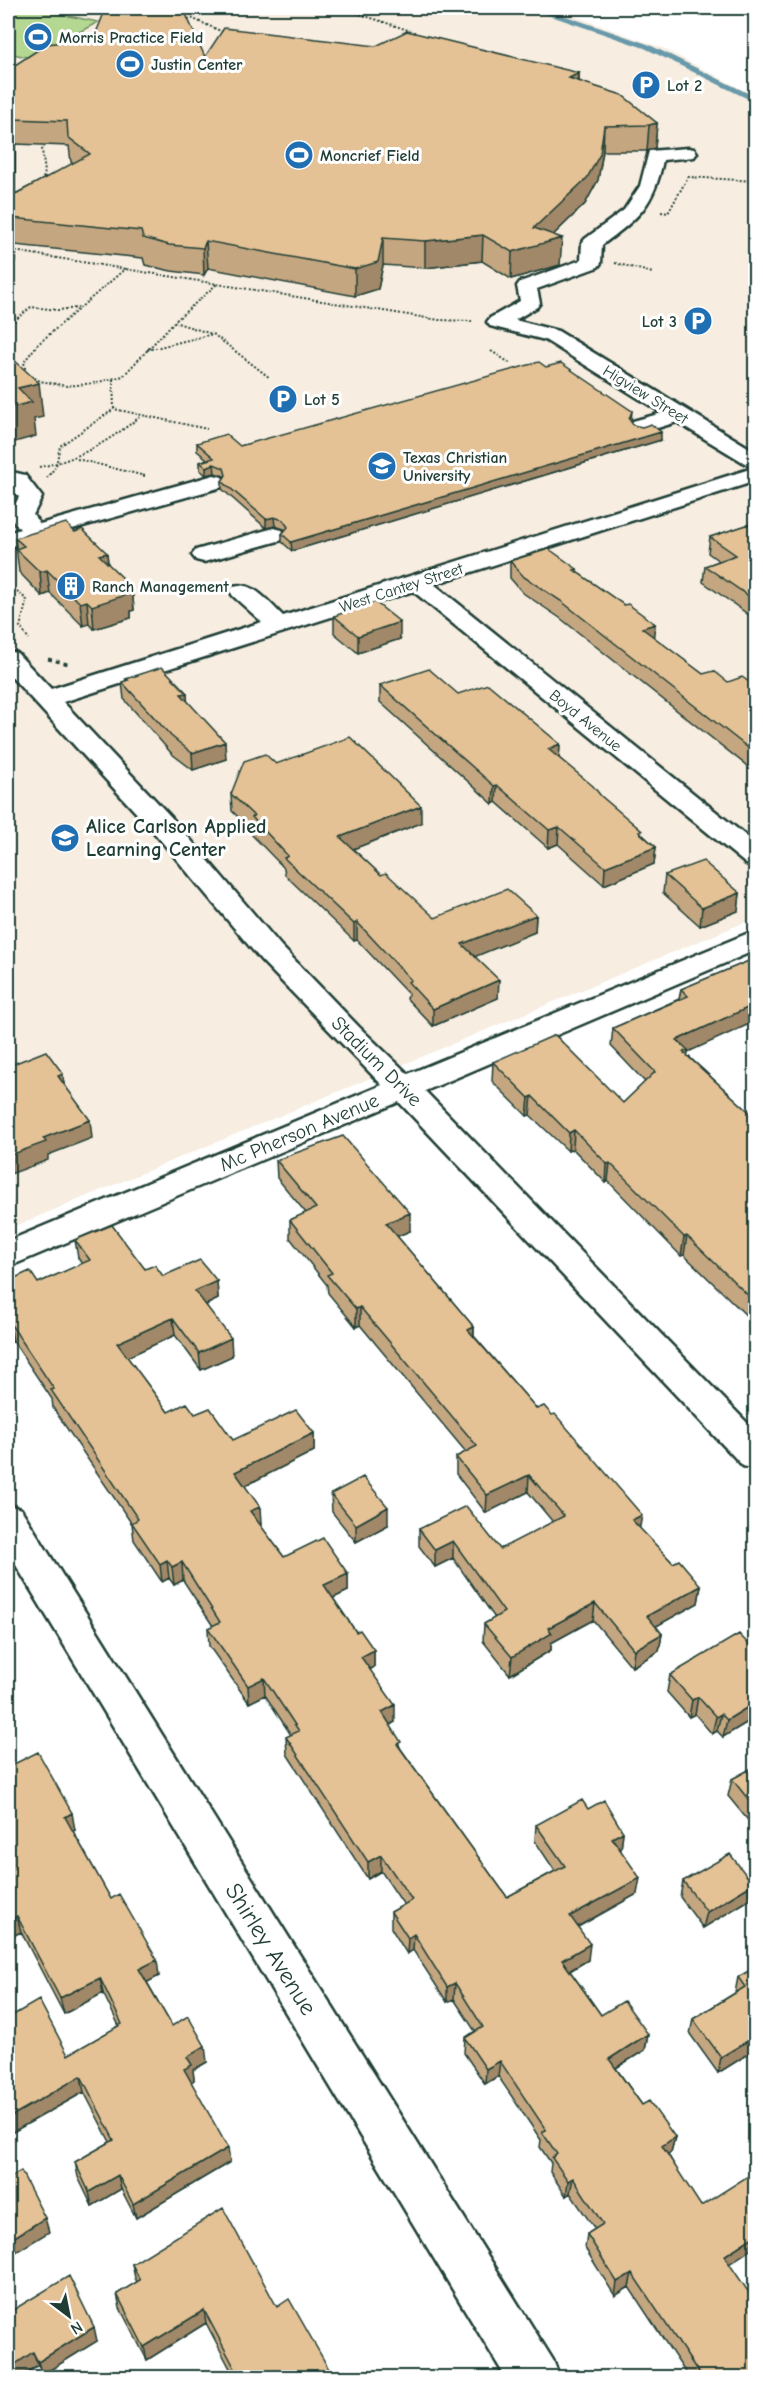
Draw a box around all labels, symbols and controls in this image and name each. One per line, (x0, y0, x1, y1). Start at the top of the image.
sports icon: Morris Practice Field (22, 21, 54, 53)
place label: Morris Practice Field (59, 29, 203, 47)
sports icon: Justin Center (114, 48, 146, 80)
place label: Justin Center (151, 56, 243, 74)
parking icon: Lot 2 (630, 69, 662, 101)
place label: Lot 2 (667, 77, 702, 95)
sports icon: Moncrief Field (283, 139, 315, 171)
place label: Moncrief Field (320, 147, 420, 165)
parking icon: Lot 3 (682, 305, 714, 337)
place label: Lot 3 (642, 313, 677, 331)
street label: Higview Street (600, 362, 692, 428)
parking icon: Lot 5 (267, 383, 299, 415)
place label: Lot 5 (304, 391, 340, 409)
place label: Texas Christian University (403, 449, 507, 485)
school or university icon: Texas Christian University (366, 450, 398, 482)
street label: West Cantey Street (337, 559, 466, 616)
building icon: Ranch Management (55, 570, 87, 602)
place label: Ranch Management (92, 578, 230, 596)
street label: Boyd Avenue (546, 686, 625, 755)
place label: Alice Carlson Applied Learning Center (86, 815, 266, 861)
school or university icon: Alice Carlson Applied Learning Center (49, 822, 81, 854)
street label: Stadium Drive (327, 1011, 427, 1111)
street label: Mc Pherson Avenue (216, 1089, 382, 1176)
street label: Shirley Avenue (219, 1878, 323, 2020)
north arrow (39, 2286, 99, 2346)
text: N (67, 2317, 86, 2338)

